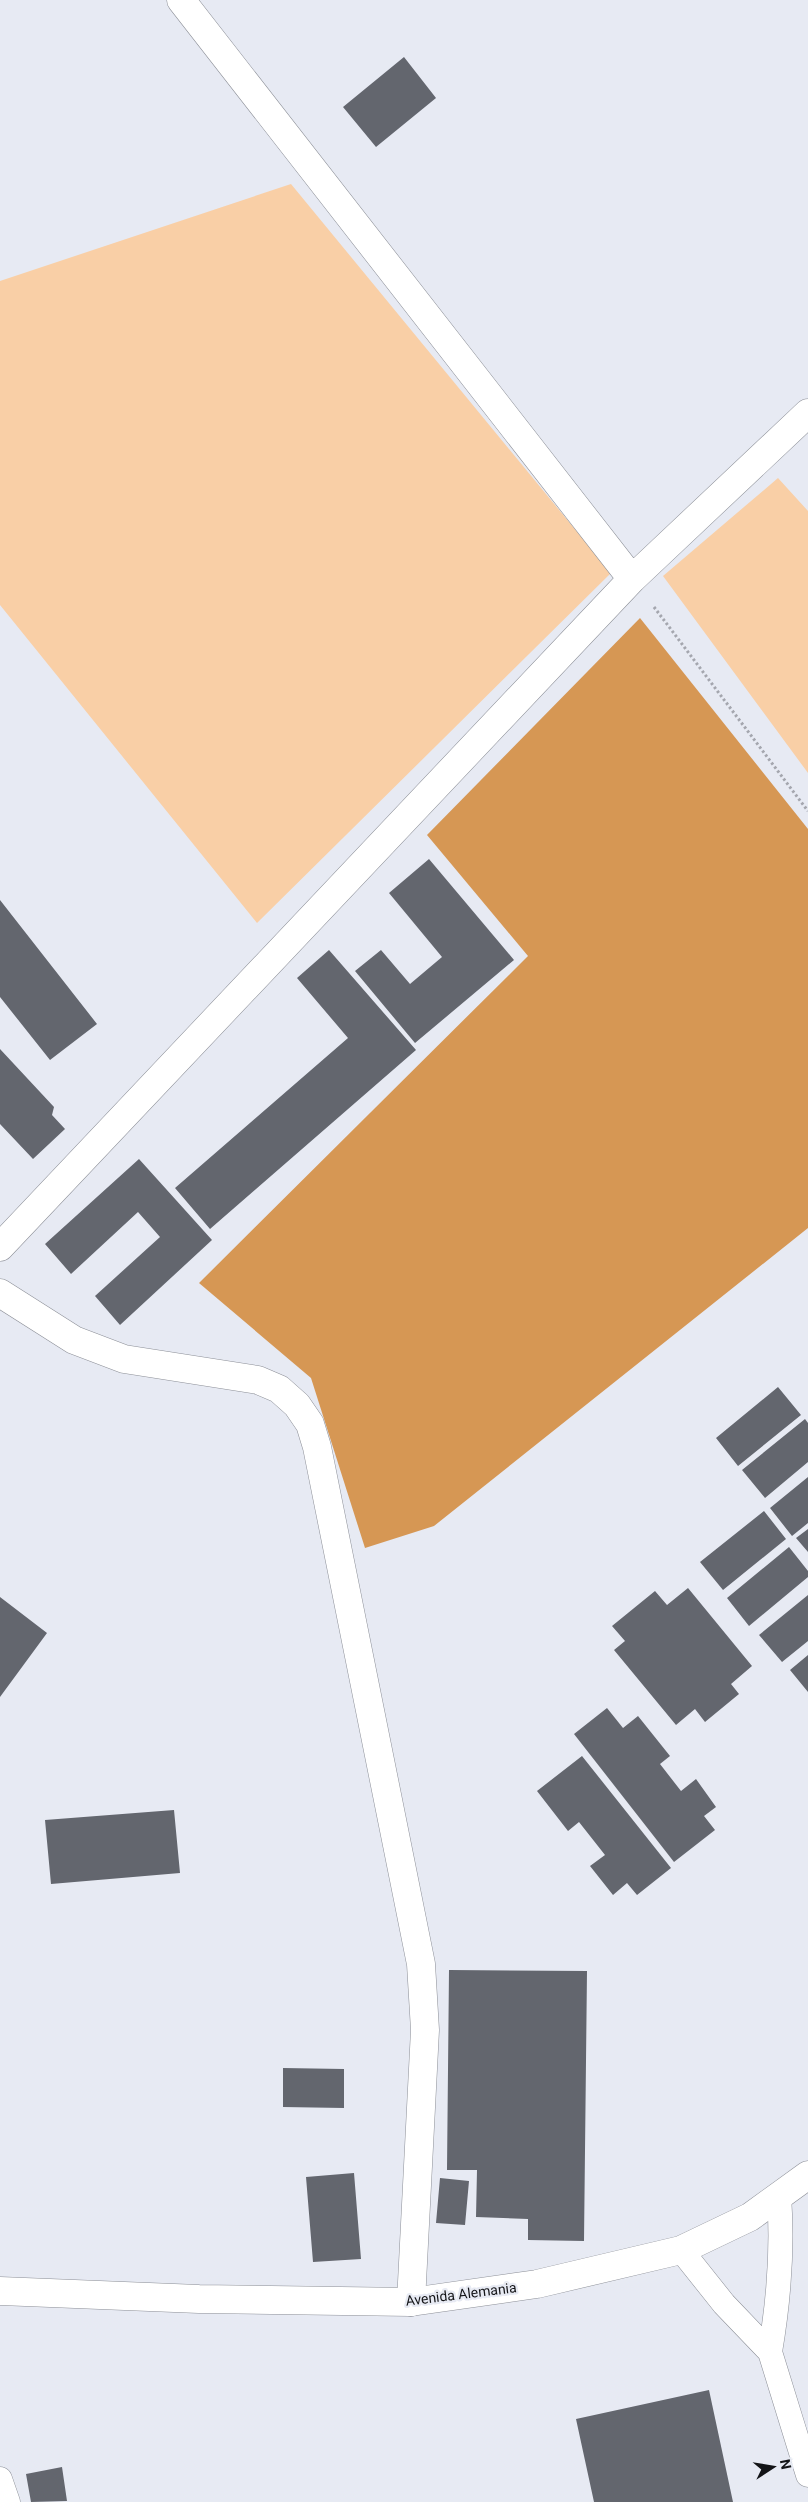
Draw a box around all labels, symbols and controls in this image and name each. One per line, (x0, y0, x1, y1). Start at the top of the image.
street label: Avenida Alemania (405, 2279, 517, 2309)
north arrow (748, 2442, 798, 2492)
text: N (777, 2458, 795, 2471)

